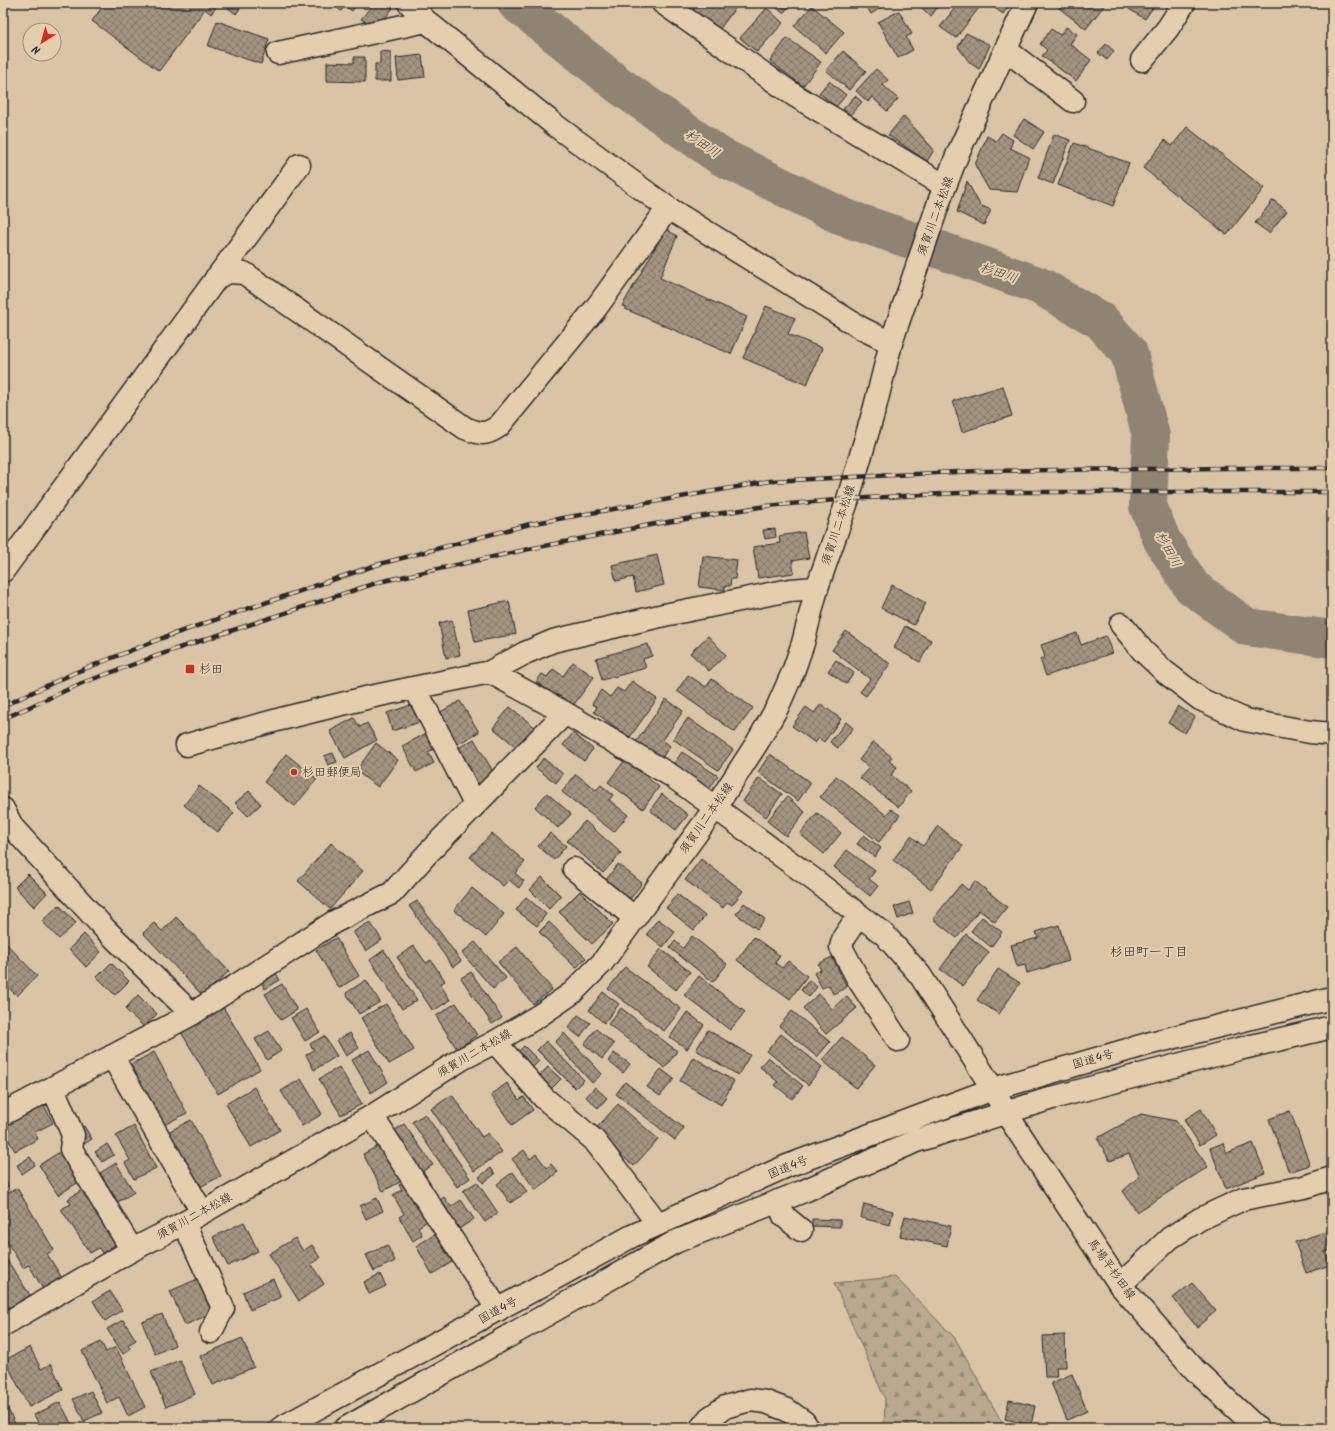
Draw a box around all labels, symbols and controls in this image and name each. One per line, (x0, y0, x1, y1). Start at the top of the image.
north arrow (22, 22, 62, 62)
text: N (28, 40, 45, 58)
water label: 杉田川 (680, 125, 724, 164)
street label: 須賀川二本松線 (912, 173, 959, 259)
water label: 杉田川 (977, 257, 1020, 290)
street label: 須賀川二本松線 (816, 482, 860, 568)
water label: 杉田川 (1149, 528, 1186, 572)
place label: 杉田 (199, 660, 223, 679)
marker: 杉田 (184, 663, 196, 675)
place label: 杉田郵便局 (302, 763, 362, 782)
marker: 杉田郵便局 (289, 767, 299, 777)
street label: 須賀川二本松線 (675, 778, 738, 858)
district label: 杉田町一丁目 (1110, 942, 1188, 963)
street label: 須賀川二本松線 (433, 1024, 515, 1083)
street label: 国道4号 (1070, 1044, 1116, 1074)
street label: 国道4号 (765, 1151, 812, 1184)
street label: 須賀川二本松線 (153, 1188, 236, 1245)
street label: 馬場平杉田線 (1083, 1235, 1140, 1304)
street label: 国道4号 (475, 1292, 521, 1329)

